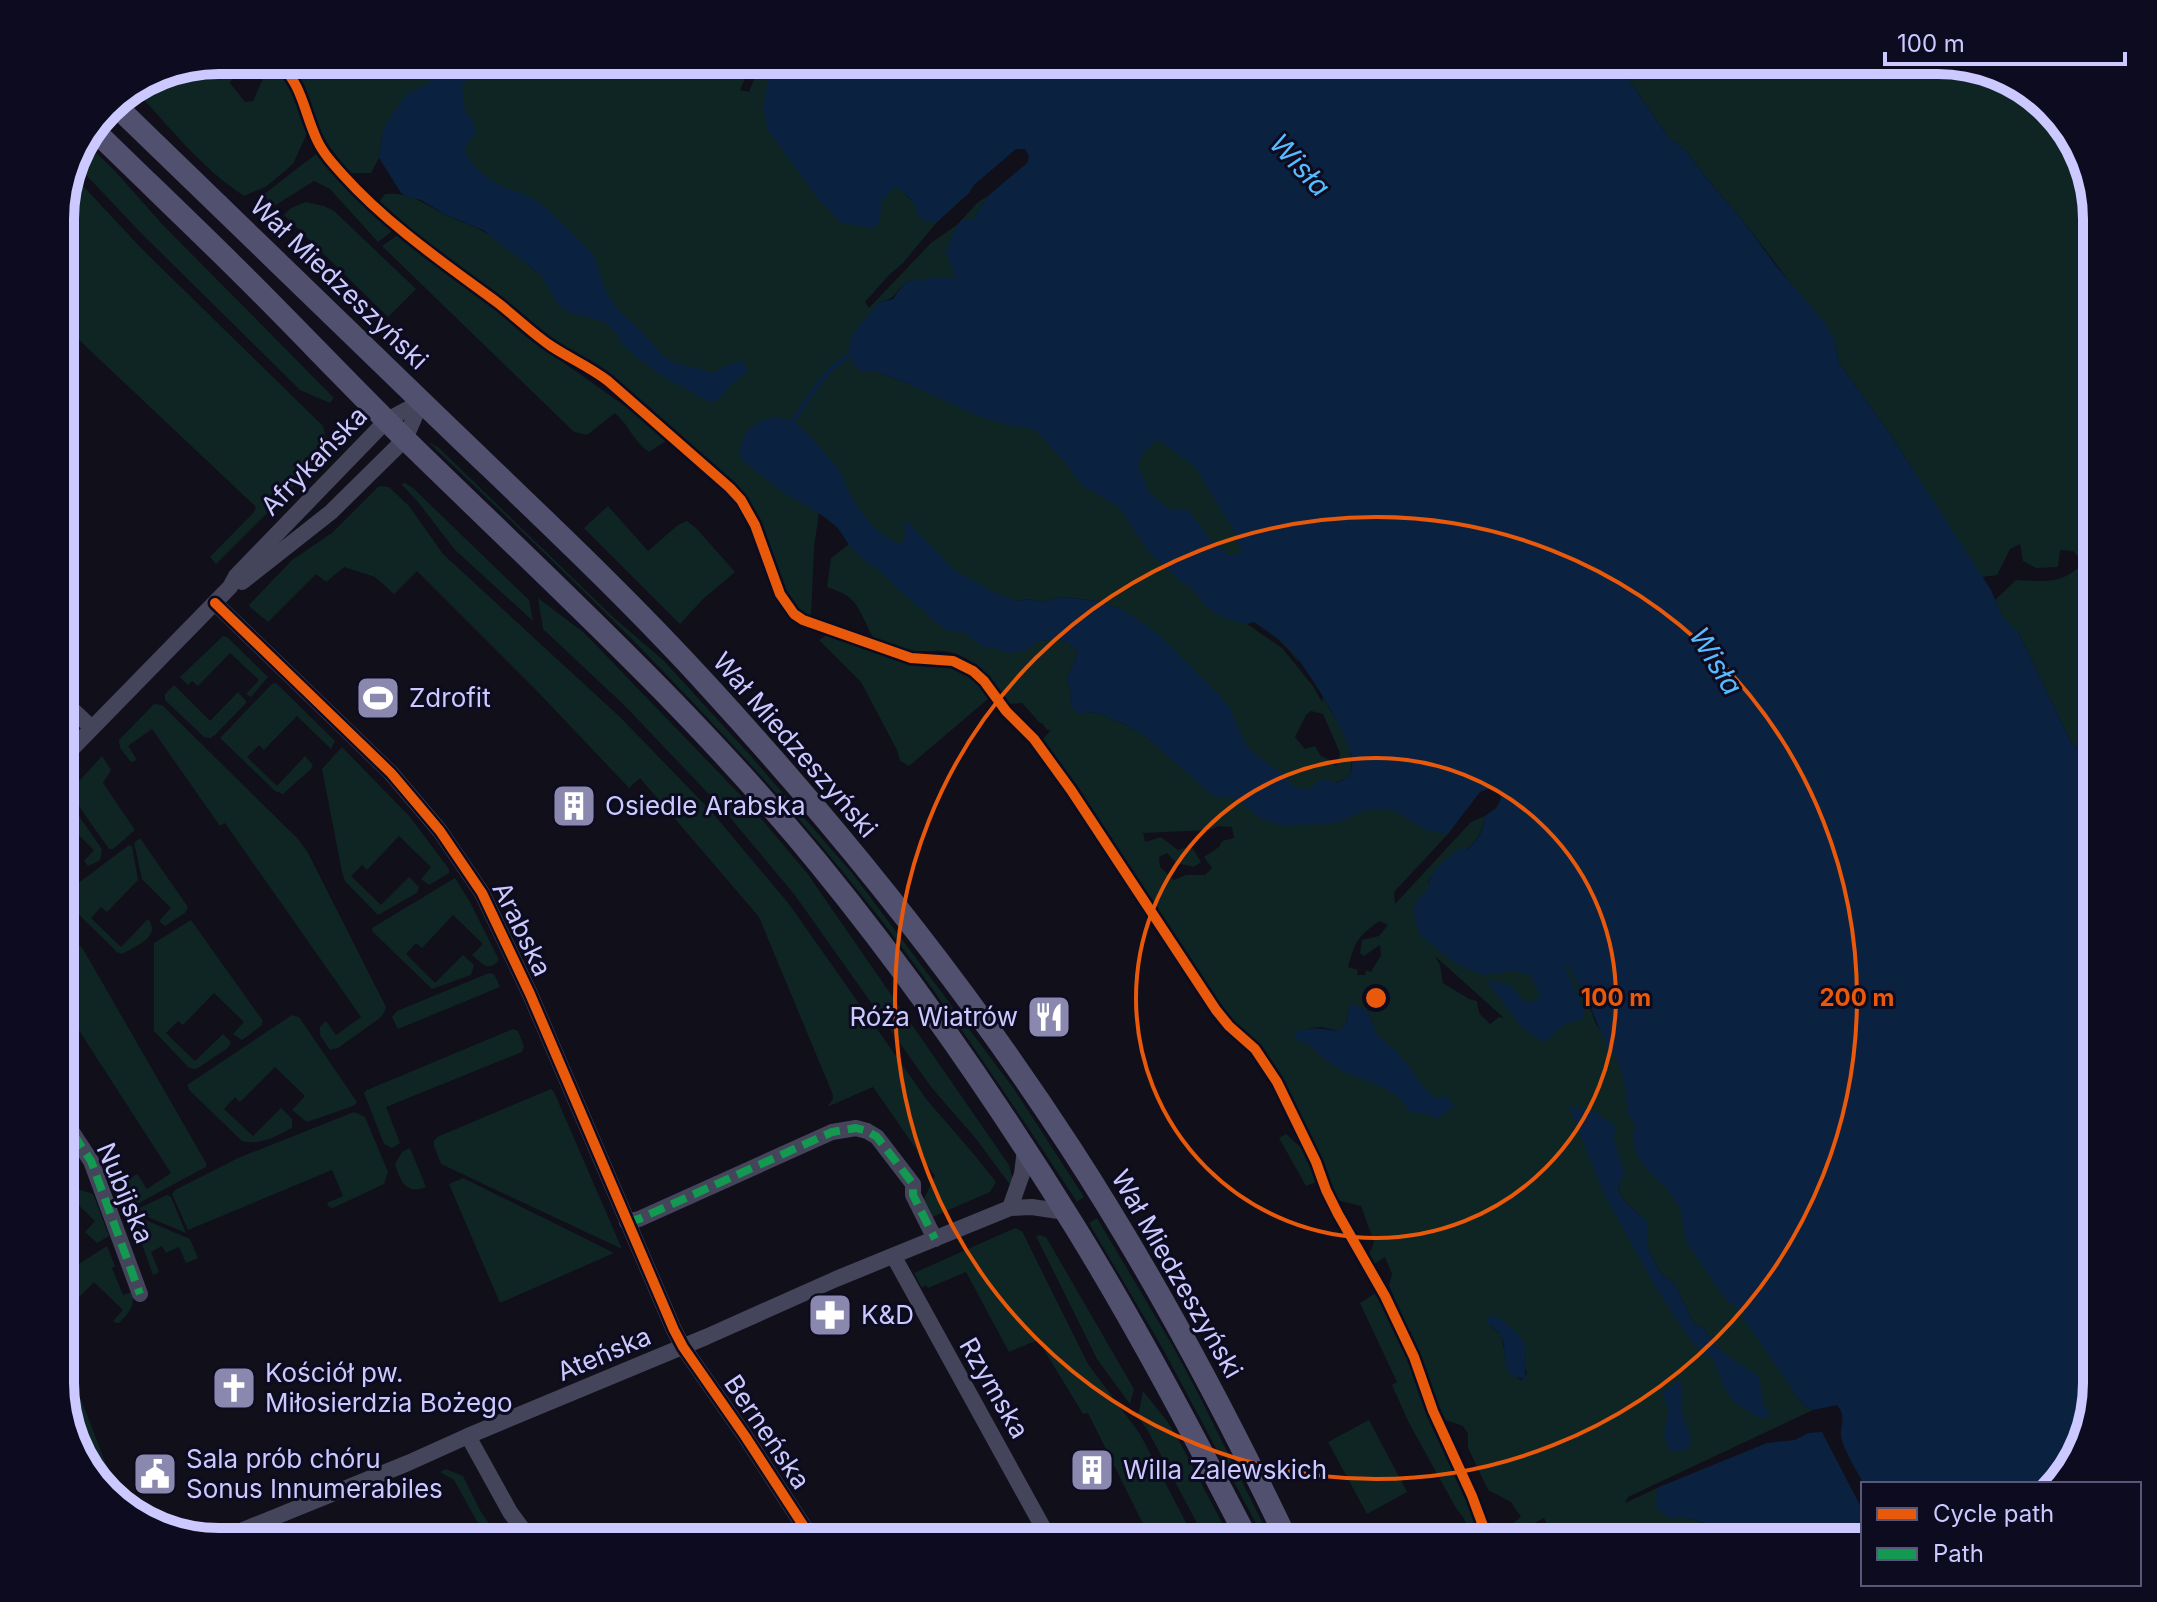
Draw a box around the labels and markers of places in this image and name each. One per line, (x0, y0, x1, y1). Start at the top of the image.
sports icon: Zdrofit (354, 674, 402, 722)
place label: Zdrofit (409, 682, 491, 713)
building icon: Osiedle Arabska (550, 782, 598, 830)
place label: Osiedle Arabska (605, 790, 806, 821)
centre of rings (1362, 984, 1390, 1012)
restaurant icon: Róża Wiatrów (1025, 993, 1073, 1041)
place label: Róża Wiatrów (849, 1001, 1018, 1032)
pharmacy icon: K&D (806, 1291, 854, 1339)
place label: K&D (861, 1299, 914, 1330)
place label: Kościół pw. Miłosierdzia Bożego (265, 1357, 513, 1418)
church icon: Kościół pw. Miłosierdzia Bożego (210, 1364, 258, 1412)
place label: Sala prób chóru Sonus Innumerabiles (186, 1443, 443, 1504)
building icon: Willa Zalewskich (1068, 1446, 1116, 1494)
public building icon: Sala prób chóru Sonus Innumerabiles (131, 1450, 179, 1498)
place label: Willa Zalewskich (1123, 1454, 1327, 1485)

